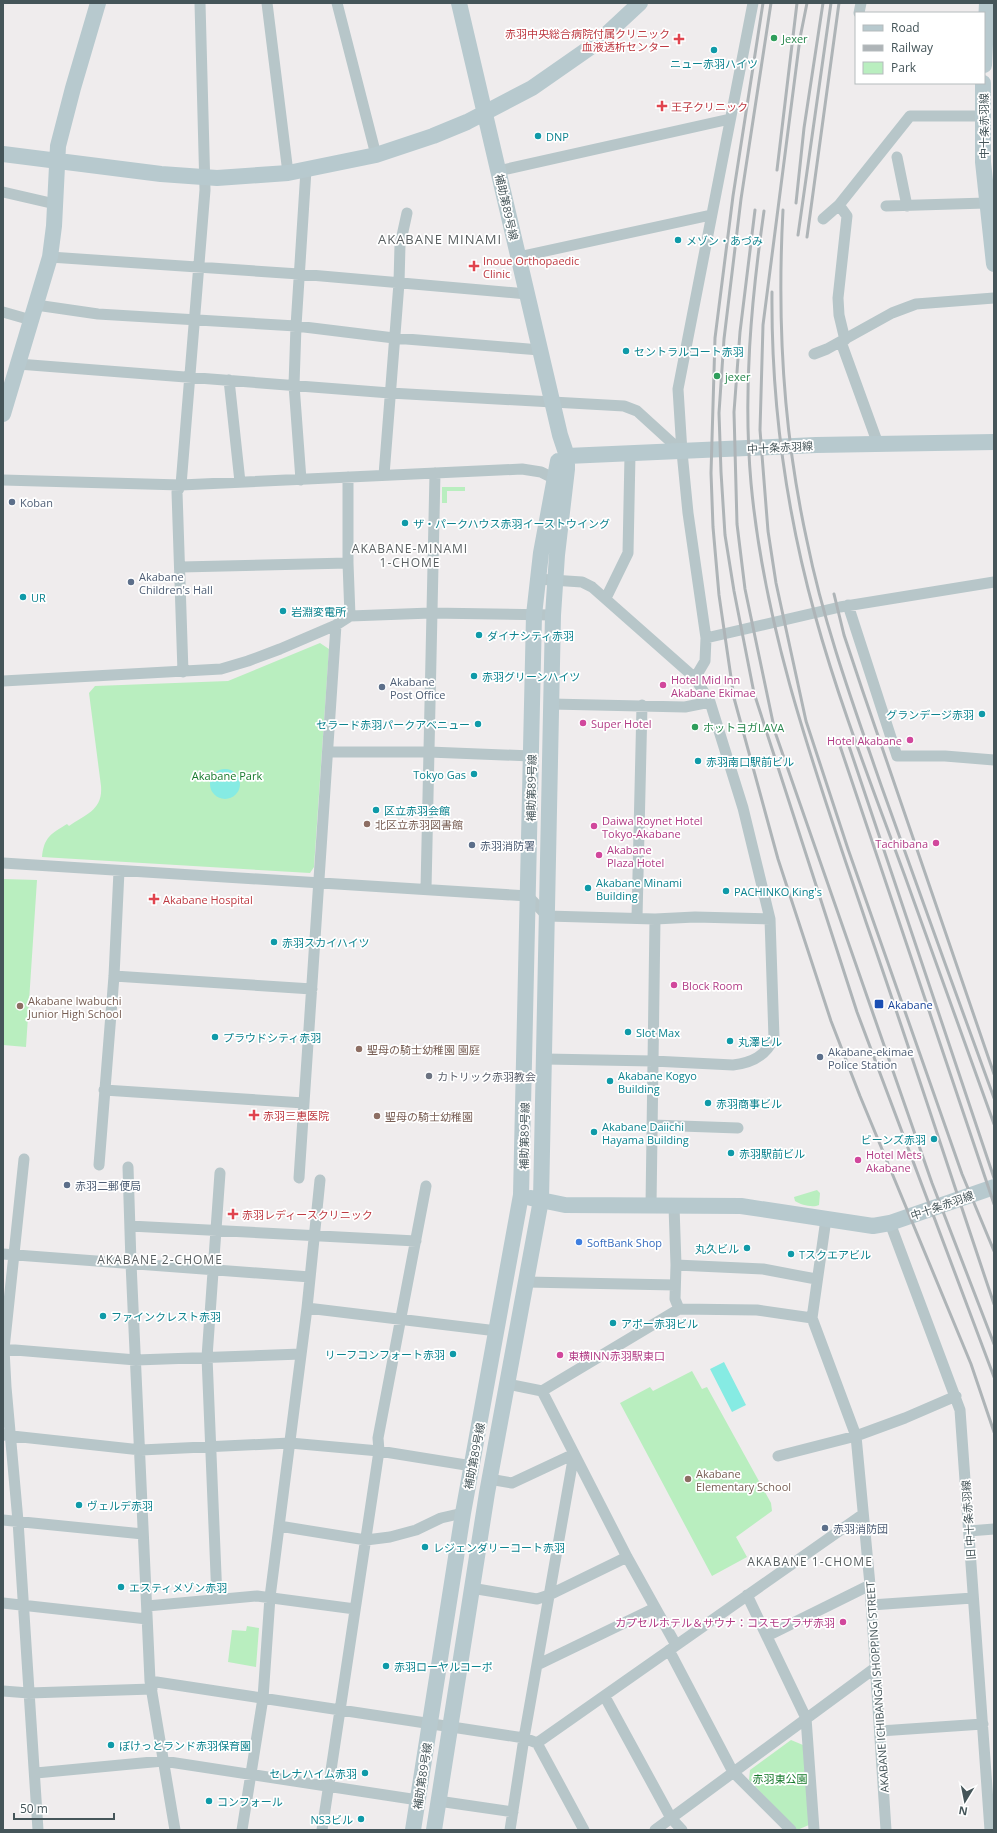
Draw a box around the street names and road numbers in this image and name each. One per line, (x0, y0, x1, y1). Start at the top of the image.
street label: 中十条赤羽線 (976, 93, 991, 159)
street label: 補助第89号線 (492, 172, 522, 242)
street label: 中十条赤羽線 (747, 438, 813, 456)
street label: 補助第89号線 (523, 754, 539, 822)
street label: 補助第89号線 (516, 1102, 532, 1170)
street label: 中十条赤羽線 (908, 1187, 976, 1223)
street label: 補助第89号線 (460, 1421, 488, 1491)
street label: 旧 中十条赤羽線 (958, 1480, 978, 1560)
street label: AKABANE ICHIBANGAI SHOPPING STREET (862, 1581, 892, 1793)
street label: 補助第89号線 (409, 1741, 435, 1811)

